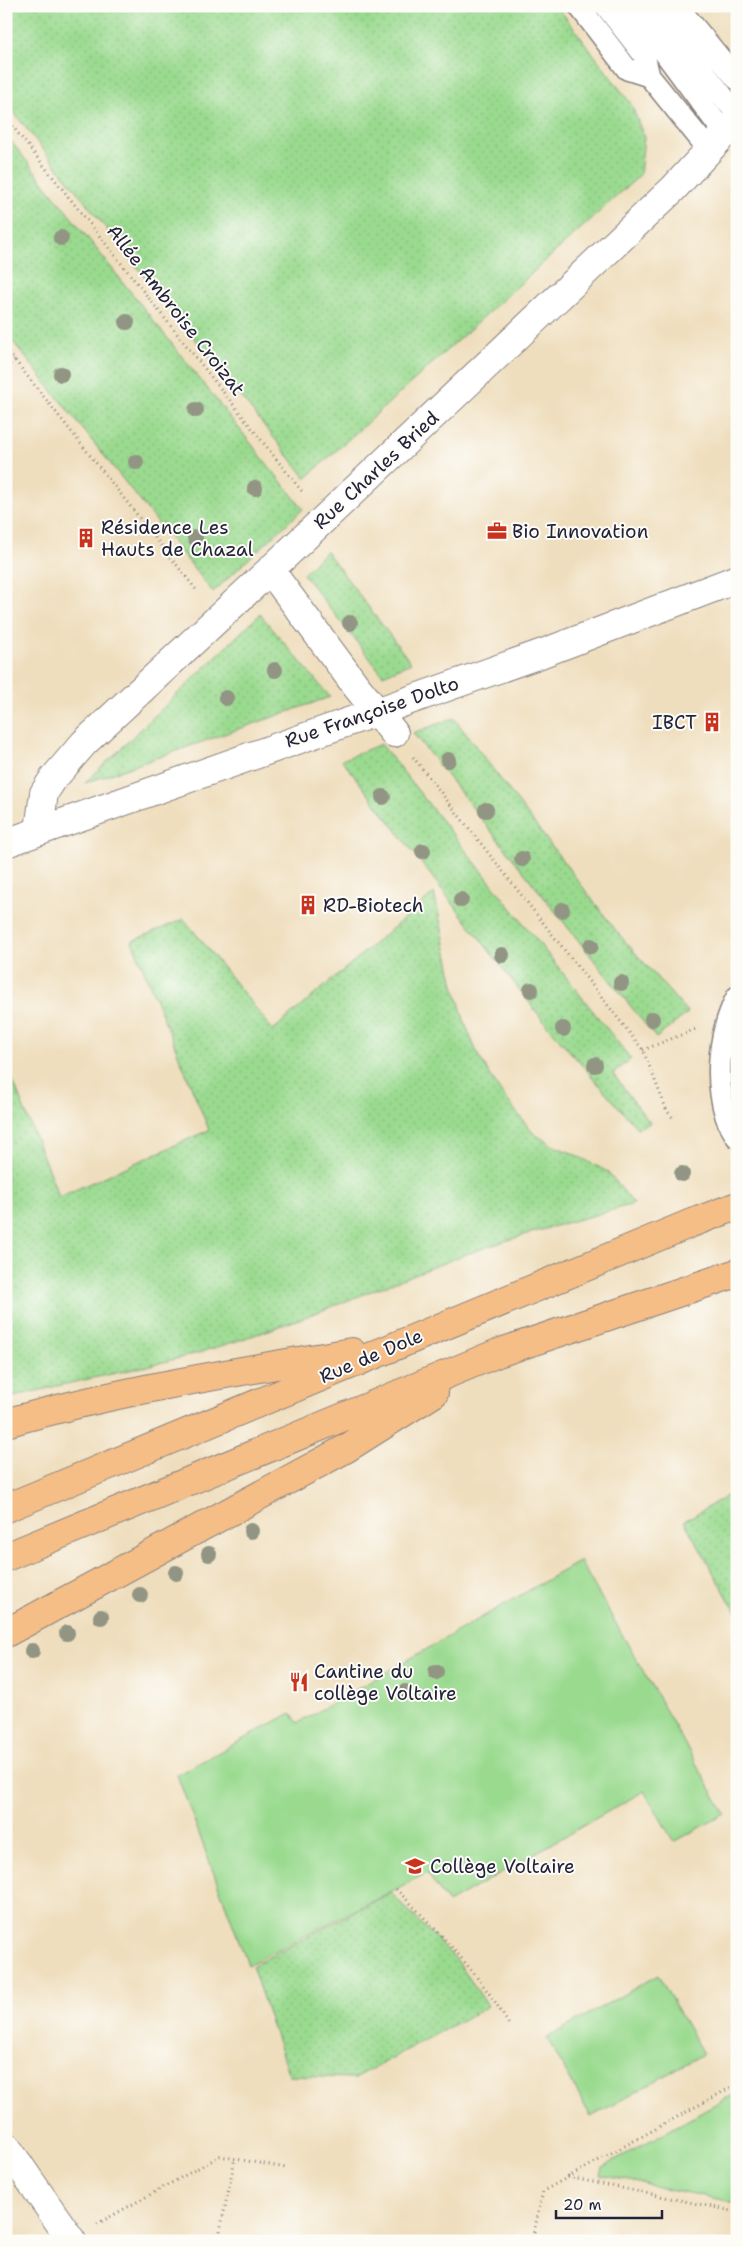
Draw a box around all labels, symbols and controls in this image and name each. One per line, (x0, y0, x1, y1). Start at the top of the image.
street label: Allée Ambroise Croizat (101, 219, 251, 401)
street label: Rue Charles Bried (308, 405, 444, 535)
place label: Résidence Les Hauts de Chazal (101, 515, 254, 562)
place label: Bio Innovation (512, 519, 648, 544)
office icon: Bio Innovation (486, 520, 508, 542)
building icon: Résidence Les Hauts de Chazal (75, 527, 97, 549)
street label: Rue Françoise Dolto (282, 671, 462, 753)
place label: IBCT (652, 710, 697, 735)
building icon: IBCT (701, 711, 723, 733)
place label: RD-Biotech (323, 893, 424, 918)
building icon: RD-Biotech (297, 894, 319, 916)
street label: Rue de Dole (315, 1323, 427, 1389)
place label: Cantine du collège Voltaire (314, 1659, 457, 1706)
restaurant icon: Cantine du collège Voltaire (288, 1671, 310, 1693)
place label: Collège Voltaire (430, 1854, 575, 1879)
school or university icon: Collège Voltaire (404, 1855, 426, 1877)
scale bar (556, 2187, 662, 2219)
text: 20 m (563, 2195, 602, 2215)

